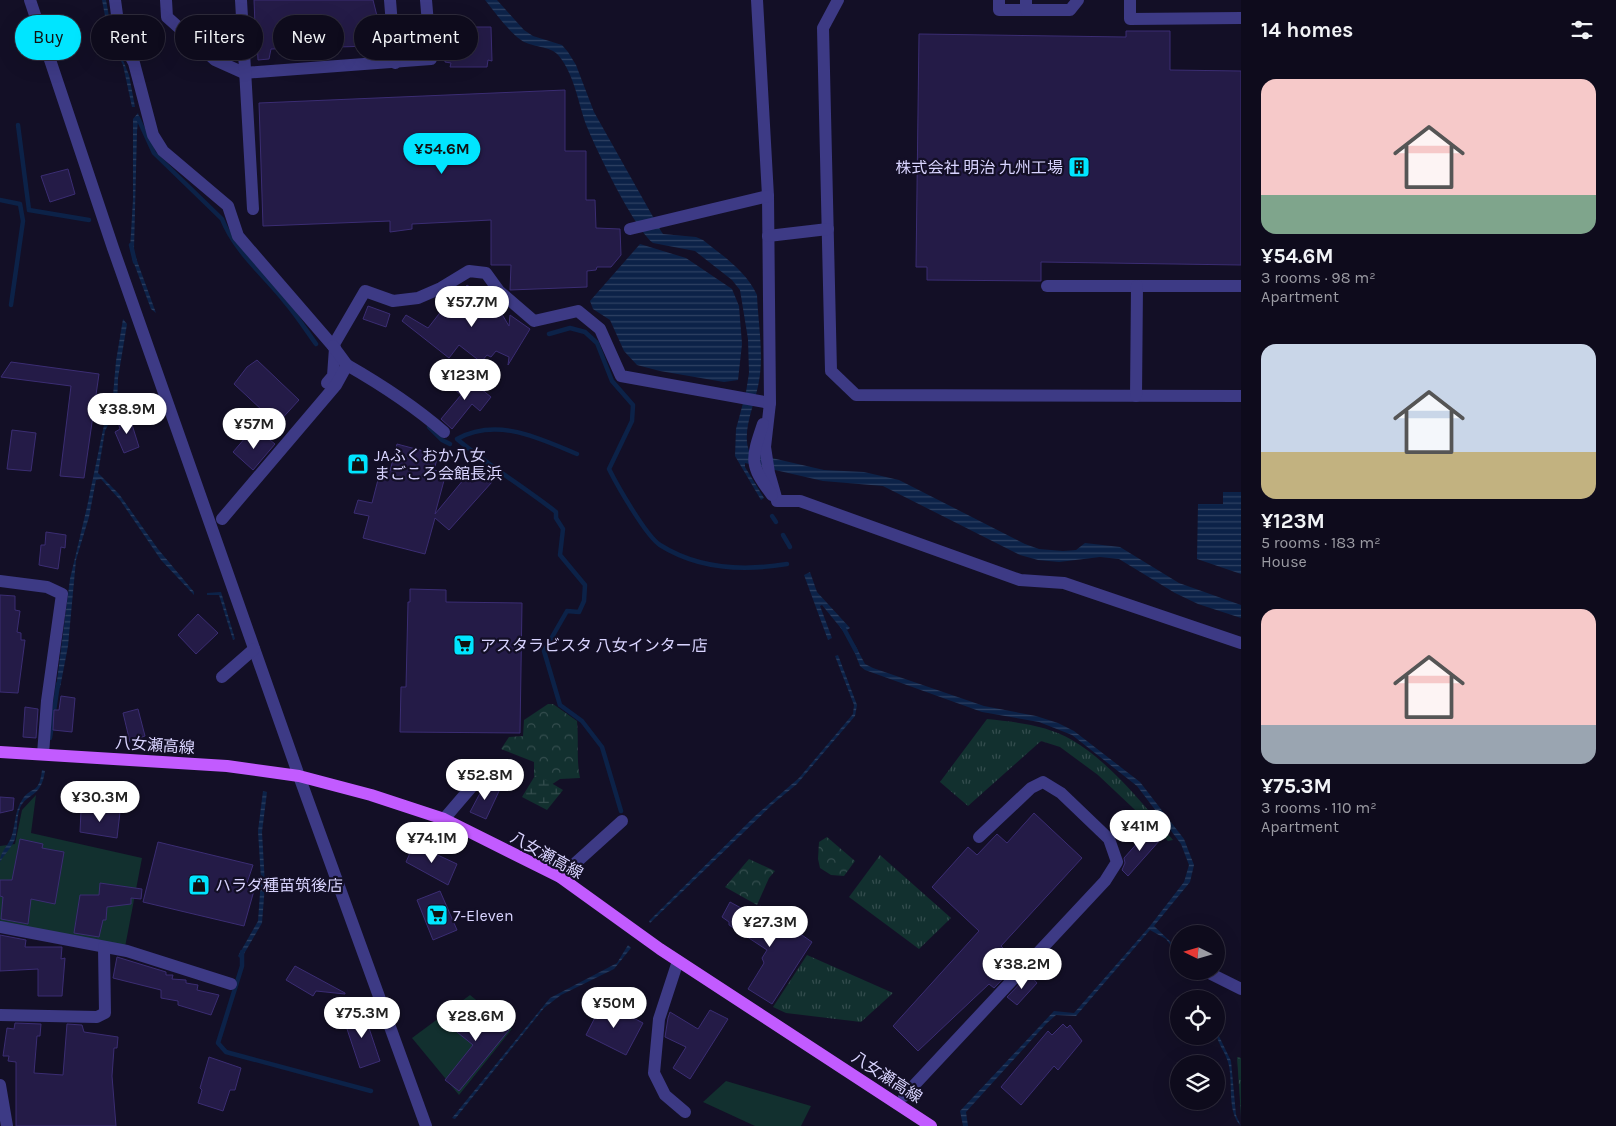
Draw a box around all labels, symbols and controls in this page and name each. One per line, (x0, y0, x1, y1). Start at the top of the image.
chip: Buy (15, 15, 81, 60)
chip: Rent (91, 15, 165, 60)
chip: Filters (175, 15, 263, 60)
chip: New (273, 15, 344, 60)
chip: Apartment (354, 15, 478, 60)
icon: filters (1568, 16, 1596, 44)
text: 14 homes (1261, 18, 1353, 42)
icon: home (1384, 112, 1474, 202)
pin: ¥54.6M (401, 132, 483, 175)
text: ¥54.6M (414, 139, 470, 158)
building icon: 株式会社 明治 九州工場 (1067, 155, 1091, 179)
place label: 株式会社 明治 九州工場 (895, 158, 1063, 177)
text: ¥54.6M (1261, 244, 1334, 268)
text: 3 rooms · 98 m² (1261, 268, 1376, 287)
pin: ¥57.7M (431, 286, 513, 328)
text: Apartment (1261, 287, 1339, 306)
text: ¥57.7M (446, 292, 498, 311)
pin: ¥123M (430, 358, 500, 401)
text: ¥123M (441, 365, 489, 384)
icon: home (1384, 377, 1474, 467)
pin: ¥38.9M (86, 392, 168, 435)
text: ¥38.9M (99, 399, 155, 418)
pin: ¥57M (224, 408, 284, 450)
text: ¥57M (234, 414, 274, 433)
place label: JAふくおか八女 まごころ会館長浜 (374, 446, 502, 483)
shop icon: JAふくおか八女 まごころ会館長浜 (346, 452, 370, 476)
text: ¥123M (1261, 509, 1325, 533)
text: 5 rooms · 183 m² (1261, 533, 1381, 552)
text: House (1261, 552, 1307, 571)
supermarket icon: アスタラビスタ 八女インター店 (452, 633, 476, 657)
place label: アスタラビスタ 八女インター店 (480, 636, 708, 655)
icon: home (1384, 642, 1474, 732)
street label: 八女瀬高線 (114, 733, 196, 757)
pin: ¥52.8M (444, 758, 526, 801)
text: ¥52.8M (457, 765, 513, 784)
text: ¥75.3M (1261, 774, 1332, 798)
pin: ¥30.3M (59, 780, 141, 823)
text: ¥30.3M (72, 787, 128, 806)
text: 3 rooms · 110 m² (1261, 798, 1377, 817)
pin: ¥41M (1110, 810, 1170, 852)
text: ¥41M (1121, 816, 1159, 835)
text: Apartment (1261, 817, 1339, 836)
pin: ¥74.1M (391, 822, 473, 864)
street label: 八女瀬高線 (507, 827, 587, 883)
text: ¥74.1M (407, 828, 457, 847)
shop icon: ハラダ種苗筑後店 (187, 873, 211, 897)
place label: ハラダ種苗筑後店 (215, 876, 343, 895)
supermarket icon: 7-Eleven (425, 903, 449, 927)
place label: 7-Eleven (453, 906, 514, 925)
pin: ¥27.3M (729, 906, 811, 948)
text: ¥27.3M (743, 912, 797, 931)
north arrow (1170, 925, 1225, 980)
map controls (1170, 925, 1225, 1110)
pin: ¥38.2M (981, 948, 1063, 990)
text: ¥38.2M (994, 954, 1050, 973)
pin: ¥50M (584, 986, 644, 1029)
button: locate (1170, 990, 1225, 1045)
text: ¥50M (593, 993, 635, 1012)
pin: ¥75.3M (321, 996, 403, 1039)
pin: ¥28.6M (435, 1000, 517, 1042)
text: ¥75.3M (335, 1003, 389, 1022)
text: ¥28.6M (448, 1006, 504, 1025)
street label: 八女瀬高線 (848, 1047, 926, 1107)
button: layers (1170, 1055, 1225, 1110)

